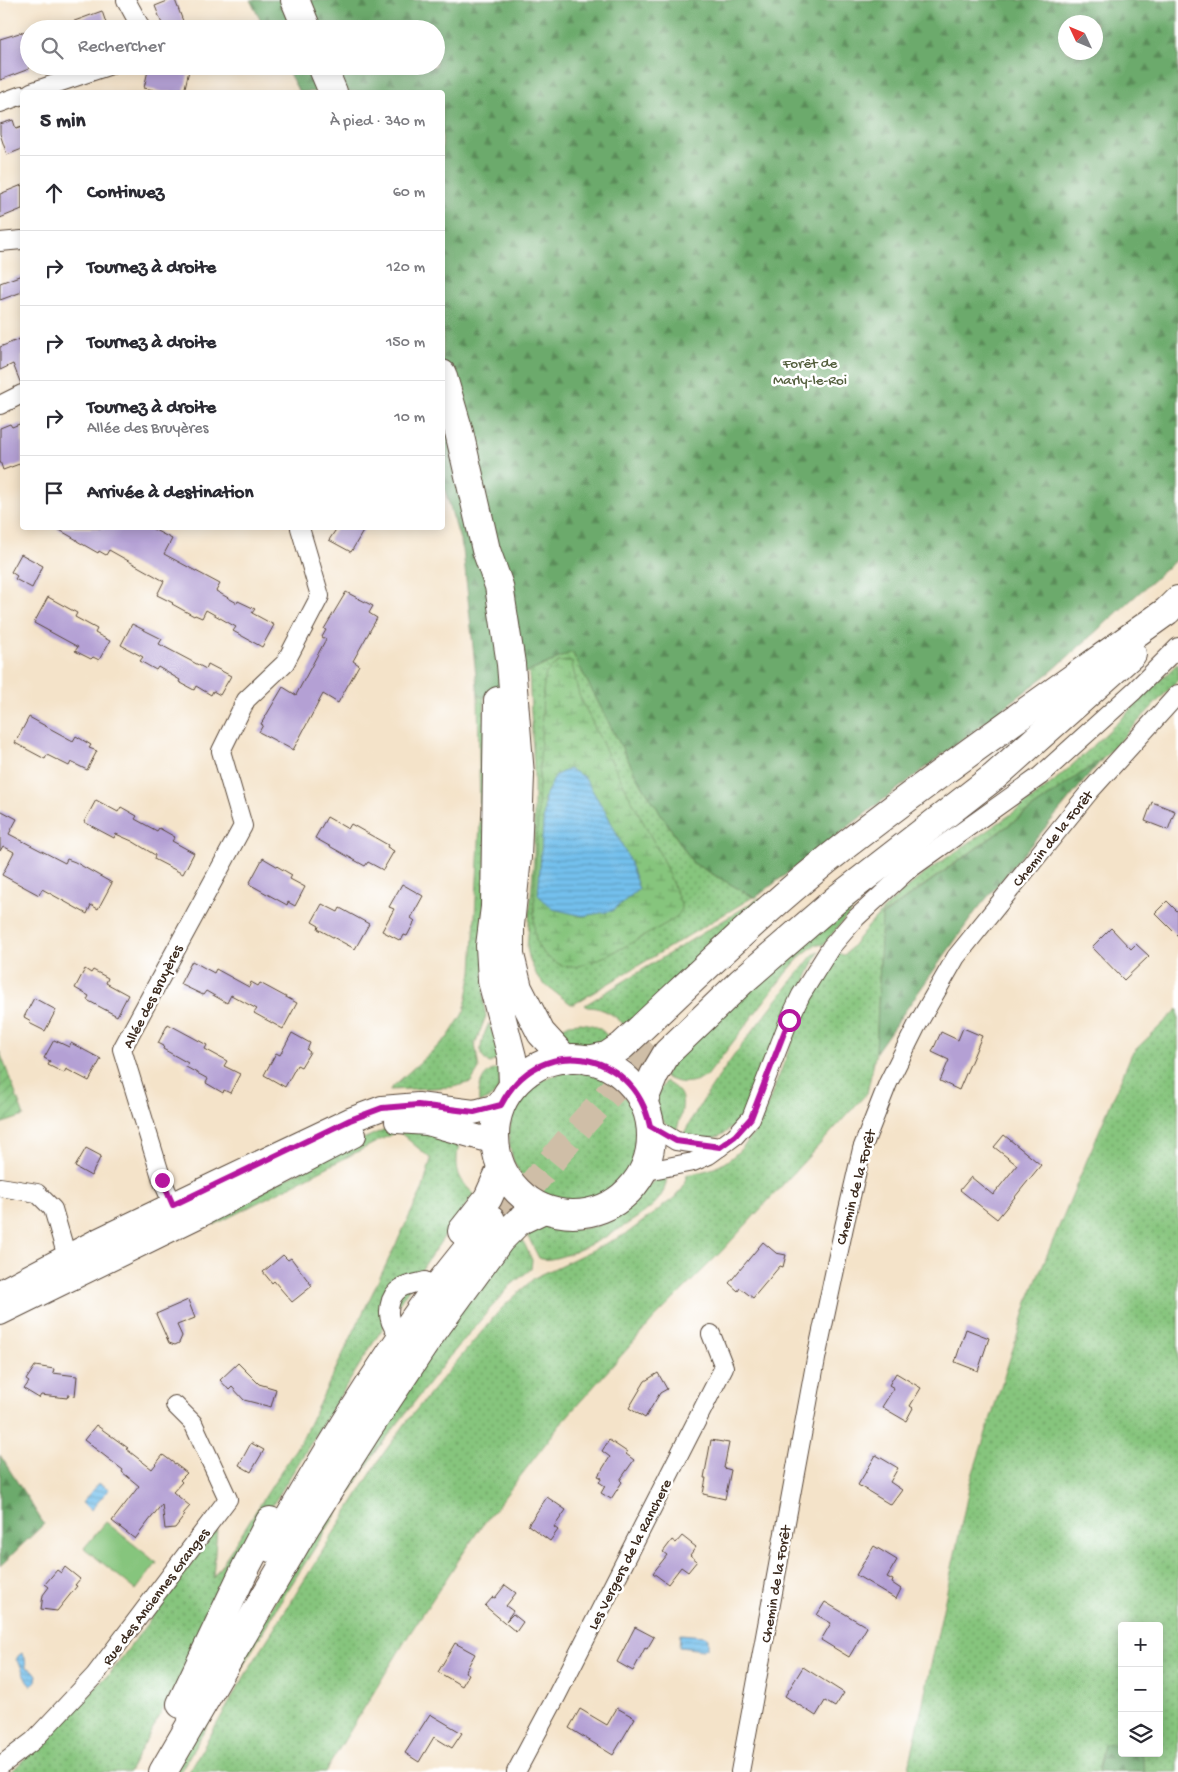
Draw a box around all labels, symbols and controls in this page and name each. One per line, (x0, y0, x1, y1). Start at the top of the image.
north arrow (1058, 15, 1103, 60)
search box (20, 20, 445, 75)
icon: search (38, 34, 66, 62)
text: Rechercher (78, 36, 164, 59)
text: 5 min (40, 110, 85, 135)
text: À pied · 340 m (330, 113, 425, 132)
icon: ahead (40, 179, 68, 207)
text: Continuez (87, 182, 164, 205)
text: 60 m (393, 184, 425, 203)
icon: right (40, 254, 68, 282)
text: Tournez à droite (87, 257, 216, 280)
text: 120 m (386, 259, 425, 278)
icon: right (40, 329, 68, 357)
text: Tournez à droite (87, 332, 216, 355)
text: 150 m (386, 334, 425, 353)
park label: Forêt de Marly-le-Roi (773, 355, 847, 390)
text: Tournez à droite (87, 397, 216, 420)
icon: right (40, 404, 68, 432)
text: 10 m (394, 409, 425, 428)
text: Allée des Bruyères (87, 420, 208, 439)
icon: arrive (40, 479, 68, 507)
text: Arrivée à destination (87, 482, 253, 505)
street label: Chemin de la Forêt (1009, 786, 1099, 891)
street label: Allée des Bruyères (120, 942, 188, 1052)
route start (778, 1009, 801, 1032)
street label: Chemin de la Forêt (833, 1126, 881, 1247)
route end (151, 1169, 174, 1192)
street label: Les Vergers de la Ranchere (585, 1476, 677, 1633)
street label: Chemin de la Forêt (758, 1523, 796, 1644)
street label: Rue des Anciennes Granges (99, 1525, 214, 1669)
map controls (1118, 1622, 1163, 1757)
button: + (1118, 1622, 1163, 1667)
button: − (1118, 1667, 1163, 1712)
button: layers (1118, 1712, 1163, 1757)

